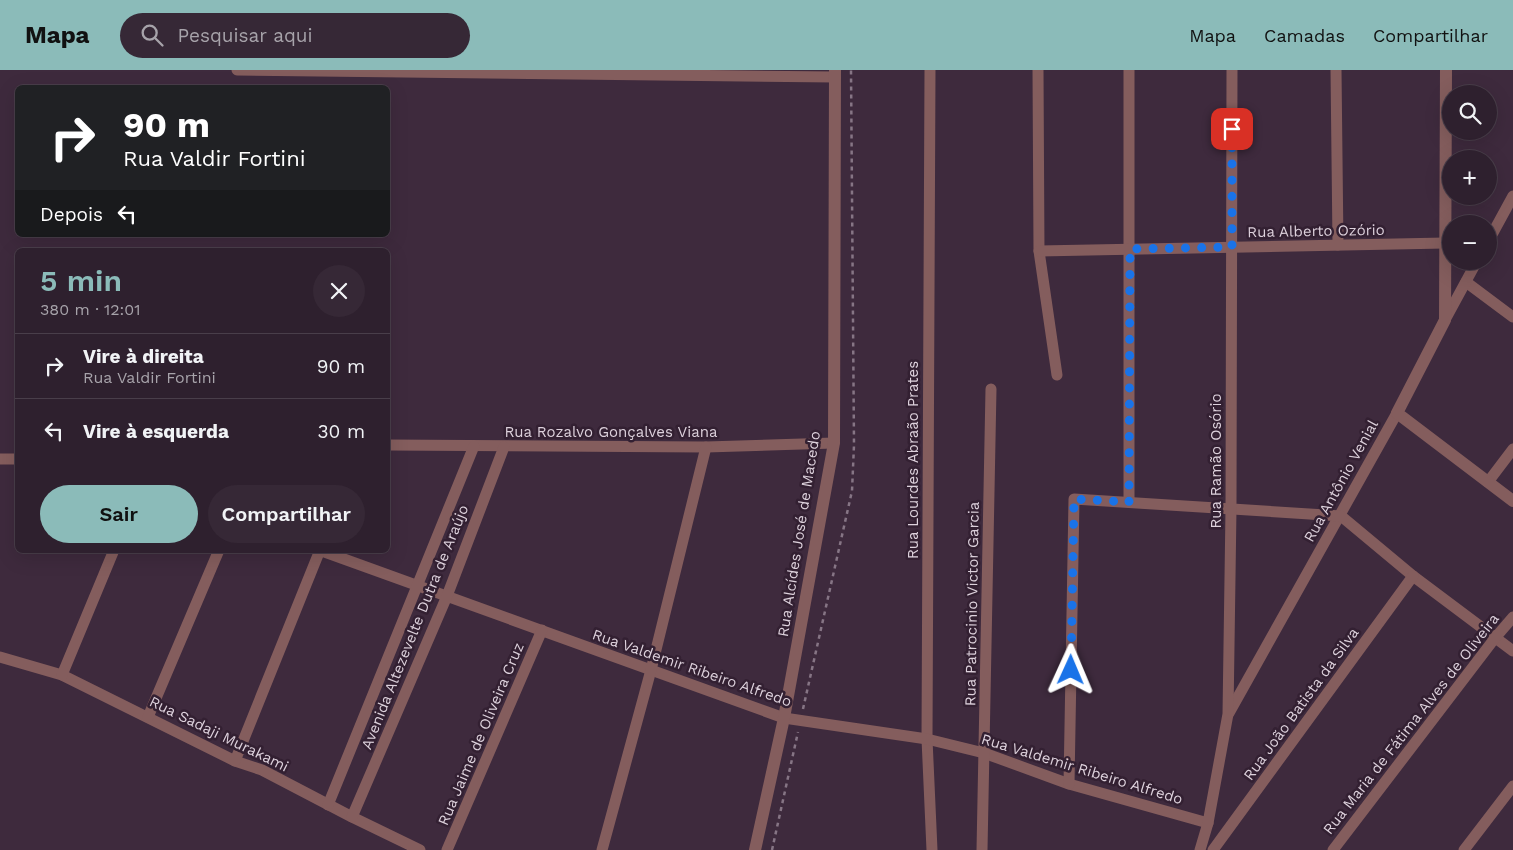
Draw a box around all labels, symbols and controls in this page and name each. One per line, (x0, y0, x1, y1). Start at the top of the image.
search box (120, 13, 470, 58)
text: Mapa (25, 21, 90, 49)
icon: search (138, 21, 166, 49)
text: Pesquisar aqui (178, 24, 313, 47)
text: Mapa (1189, 25, 1236, 46)
text: Camadas (1264, 25, 1345, 46)
text: Compartilhar (1373, 25, 1488, 46)
map controls (1442, 85, 1497, 270)
button: search (1442, 85, 1497, 140)
text: 90 m (123, 104, 210, 146)
icon: right (40, 105, 105, 170)
pin (1211, 108, 1253, 150)
icon: arrive (1218, 115, 1246, 143)
text: Rua Valdir Fortini (123, 146, 306, 171)
button: + (1442, 150, 1497, 205)
icon: left (113, 200, 141, 228)
text: Depois (40, 203, 103, 226)
button: − (1442, 215, 1497, 270)
street label: Rua Alberto Ozório (1247, 221, 1385, 241)
text: 5 min (40, 263, 122, 298)
button: close (313, 265, 365, 317)
text: 380 m · 12:01 (40, 300, 141, 319)
text: Vire à direita (83, 345, 204, 368)
icon: right (40, 352, 68, 380)
text: 90 m (317, 355, 365, 378)
street label: Rua Lourdes Abraão Prates (904, 361, 922, 559)
text: Rua Valdir Fortini (83, 368, 216, 387)
street label: Rua Ramão Osório (1207, 394, 1225, 528)
street label: Rua Antônio Venial (1300, 416, 1382, 545)
icon: left (40, 417, 68, 445)
text: Vire à esquerda (83, 420, 229, 443)
text: 30 m (318, 420, 365, 443)
street label: Rua Rozalvo Gonçalves Viana (505, 423, 718, 441)
street label: Rua Alcídes José de Macedo (774, 430, 824, 638)
button: Sair (40, 485, 198, 543)
button: Compartilhar (208, 485, 365, 543)
street label: Rua Patrocinio Victor Garcia (961, 501, 983, 706)
street label: Avenida Altezevelte Dutra de Araújo (358, 502, 472, 752)
street label: Rua Maria de Fátima Alves de Oliveira (1319, 610, 1503, 838)
street label: Rua João Batista da Silva (1240, 624, 1363, 784)
street label: Rua Valdemir Ribeiro Alfredo (590, 625, 794, 711)
street label: Rua Jaime de Oliveira Cruz (434, 640, 528, 828)
position arrow (1044, 643, 1096, 695)
street label: Rua Sadaji Murakami (146, 692, 292, 776)
street label: Rua Valdemir Ribeiro Alfredo (979, 730, 1185, 808)

